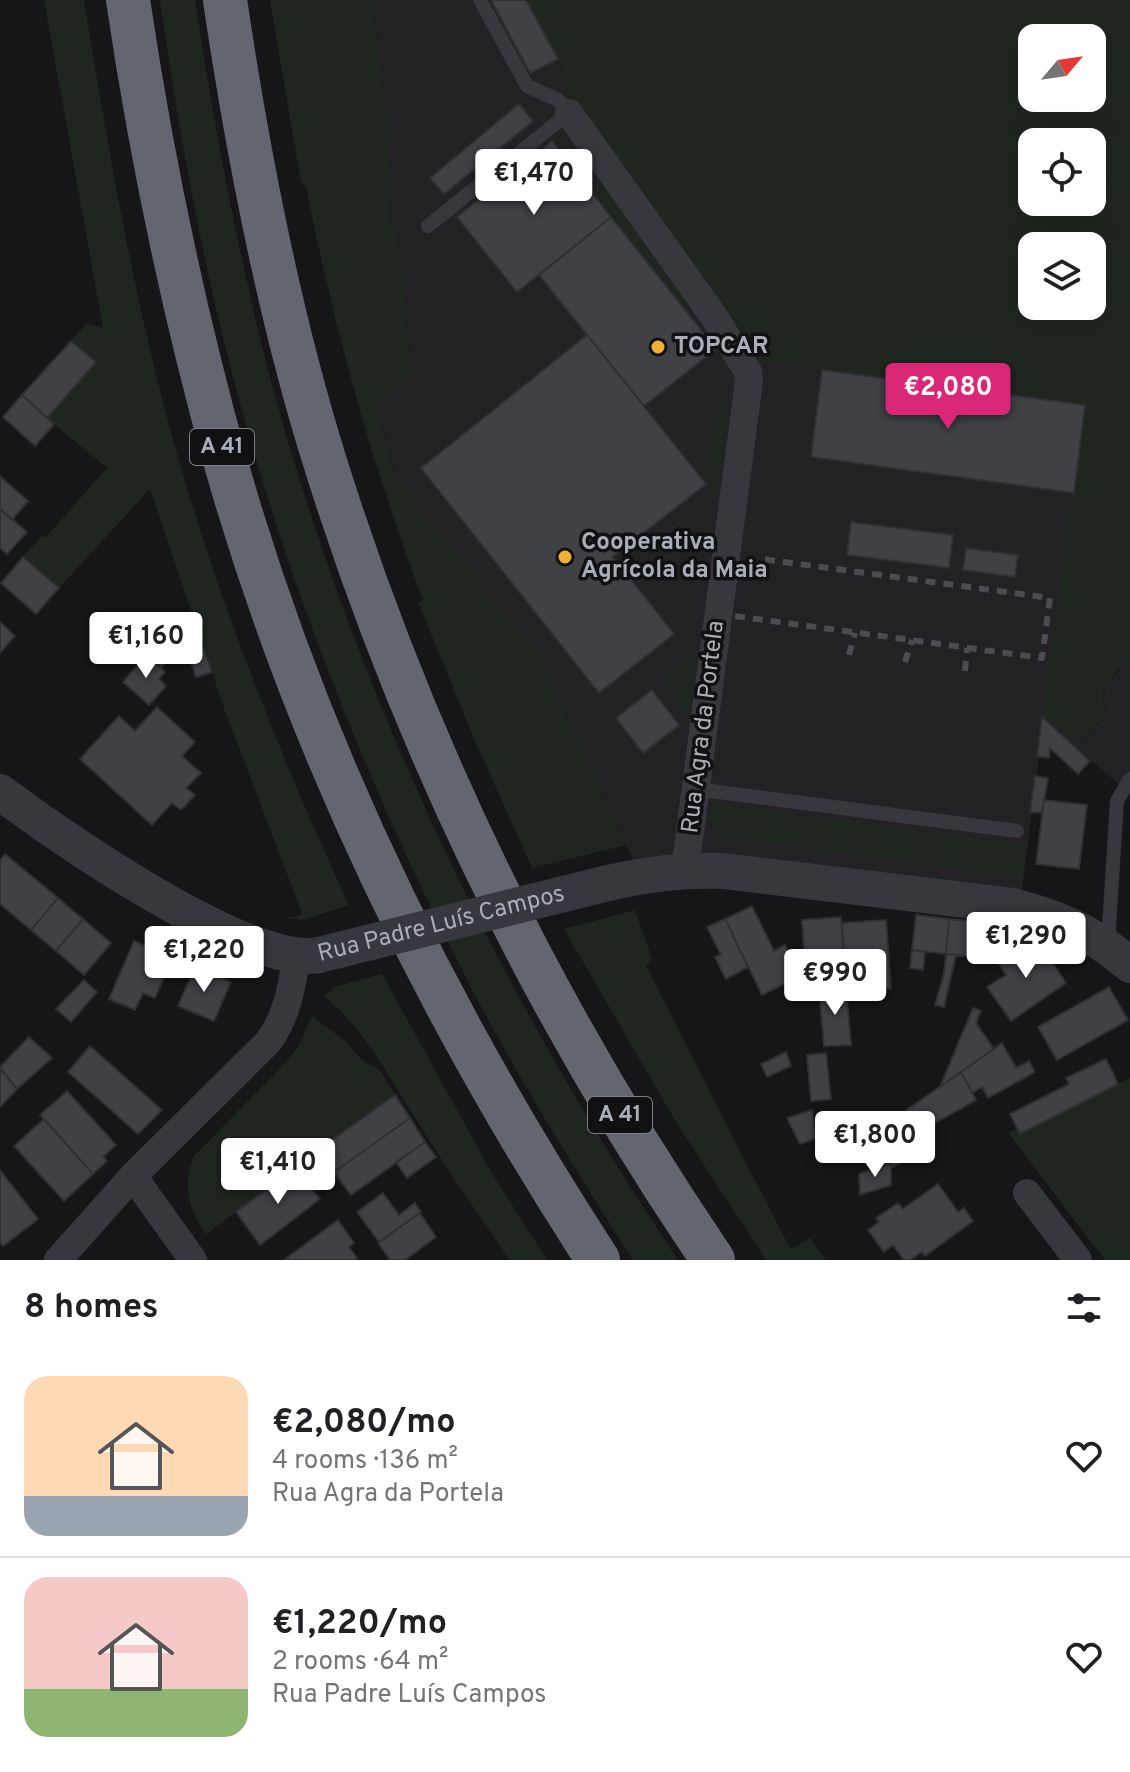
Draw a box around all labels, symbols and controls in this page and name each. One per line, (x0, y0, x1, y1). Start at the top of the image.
north arrow (1018, 24, 1106, 112)
map controls (1018, 24, 1106, 320)
button: locate (1018, 128, 1106, 216)
pin: €1,470 (469, 149, 599, 217)
text: €1,470 (493, 158, 575, 191)
button: layers (1018, 232, 1106, 320)
place label: TOPCAR (674, 332, 769, 362)
marker: TOPCAR (649, 338, 667, 356)
pin: €2,080 (883, 363, 1013, 431)
text: €2,080 (903, 372, 993, 405)
road number: A 41 (190, 429, 254, 465)
place label: Cooperativa Agrícola da Maia (581, 528, 768, 586)
marker: Cooperativa Agrícola da Maia (556, 548, 574, 566)
pin: €1,160 (81, 612, 211, 680)
street label: Rua Agra da Portela (676, 619, 732, 835)
text: €1,160 (107, 621, 185, 654)
street label: Rua Padre Luís Campos (315, 879, 568, 970)
pin: €1,290 (961, 912, 1091, 980)
text: €1,290 (985, 921, 1067, 954)
pin: €1,220 (139, 926, 269, 994)
text: €1,220 (163, 935, 245, 968)
pin: €990 (788, 949, 882, 1017)
text: €990 (802, 958, 868, 991)
road number: A 41 (588, 1097, 652, 1133)
pin: €1,800 (810, 1111, 940, 1179)
text: €1,800 (833, 1120, 917, 1153)
pin: €1,410 (213, 1138, 343, 1206)
text: €1,410 (239, 1147, 317, 1180)
icon: filters (1062, 1286, 1106, 1330)
text: 8 homes (24, 1287, 158, 1330)
text: €2,080/mo (272, 1402, 455, 1445)
icon: home (88, 1408, 184, 1504)
icon: heart (1062, 1434, 1106, 1478)
text: 4 rooms · 136 m² (272, 1445, 458, 1478)
text: Rua Agra da Portela (272, 1478, 504, 1511)
text: €1,220/mo (272, 1603, 447, 1646)
icon: home (88, 1609, 184, 1705)
icon: heart (1062, 1635, 1106, 1679)
text: 2 rooms · 64 m² (272, 1646, 448, 1679)
text: Rua Padre Luís Campos (272, 1679, 546, 1712)

